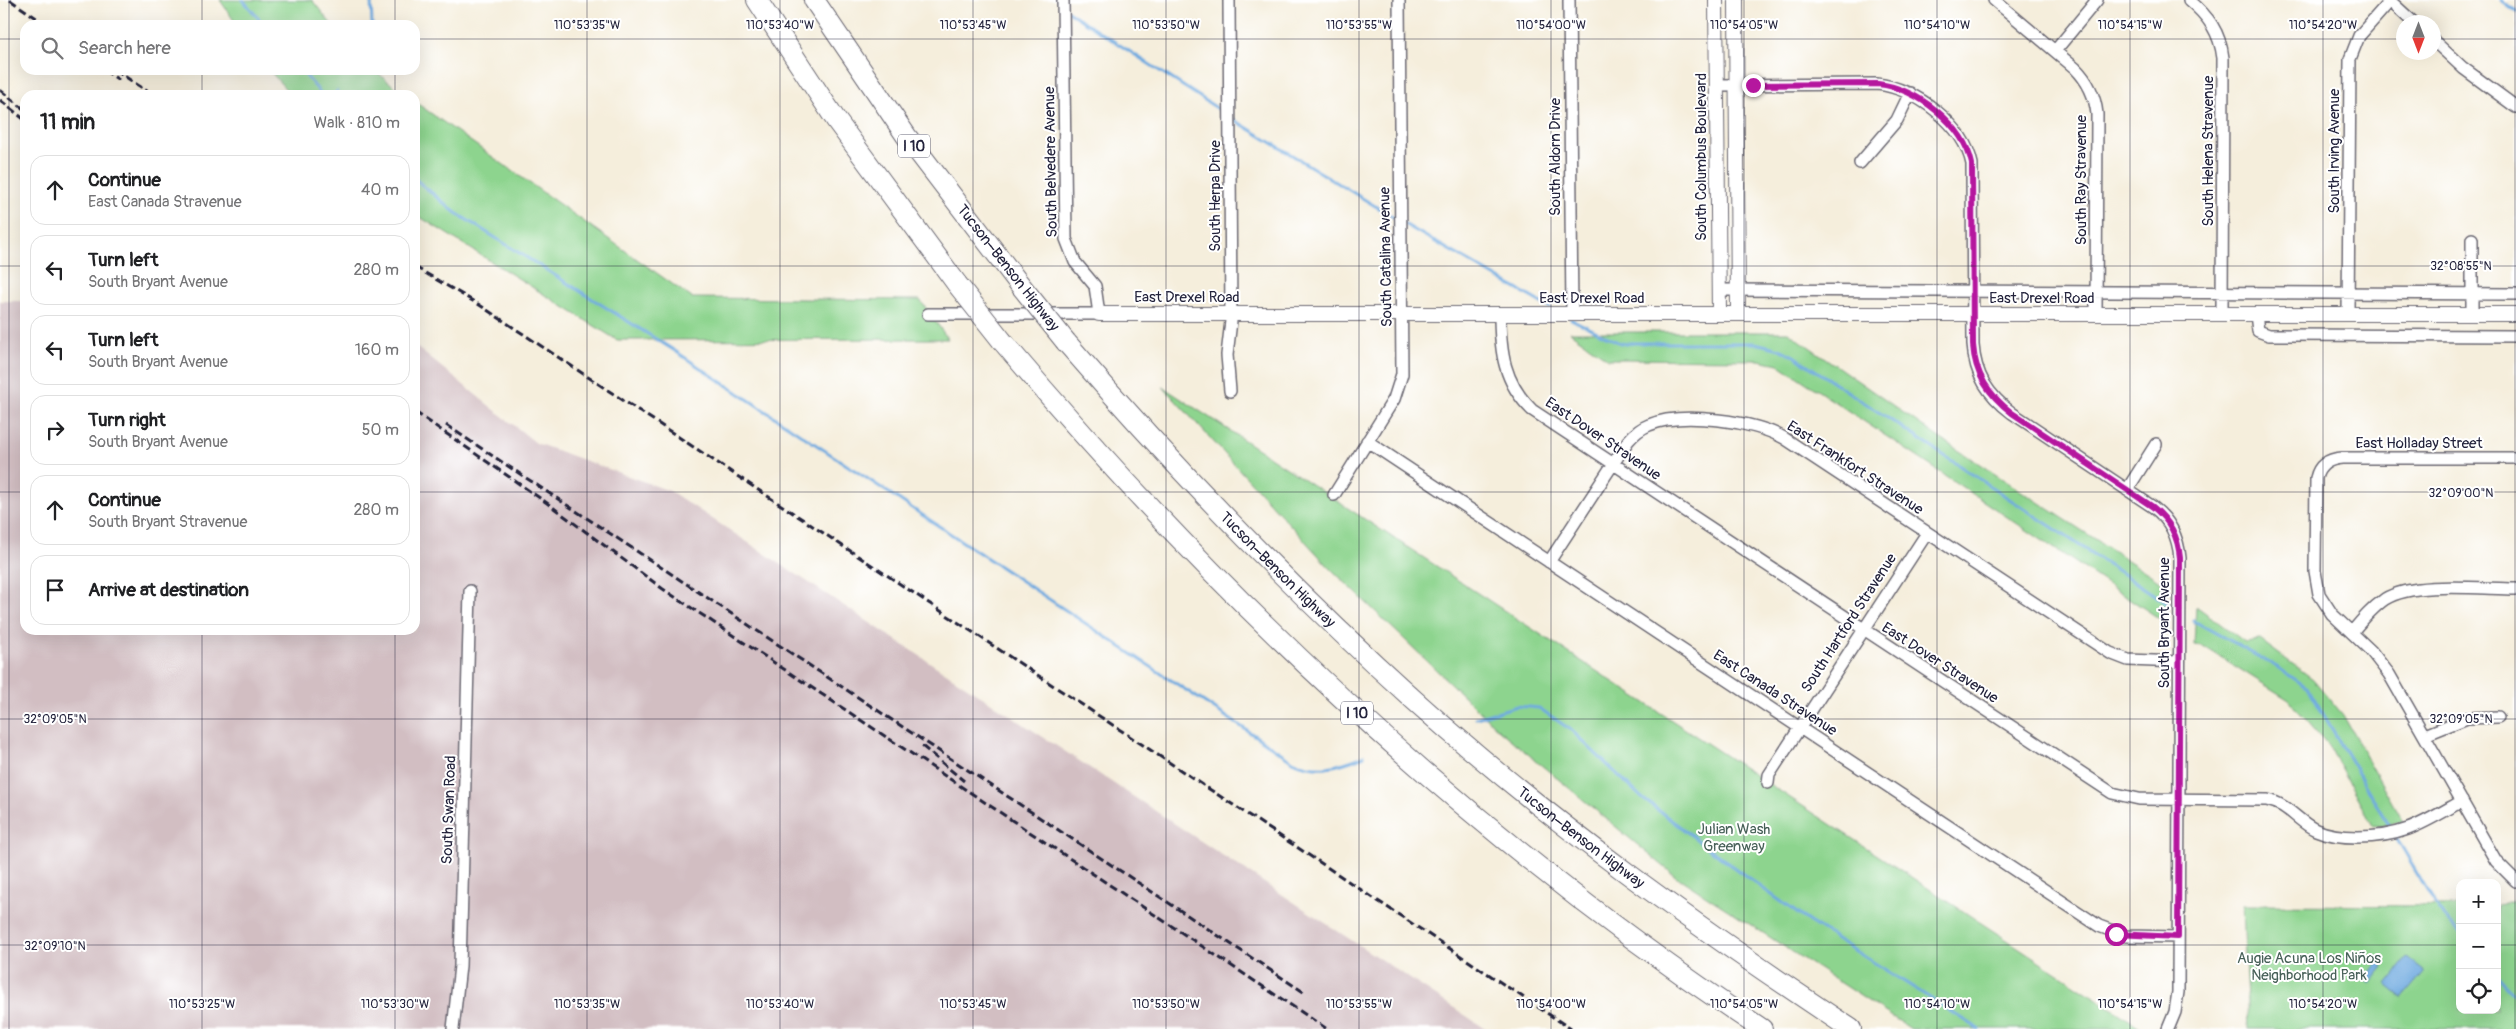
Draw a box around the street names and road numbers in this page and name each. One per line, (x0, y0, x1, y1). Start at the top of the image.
street label: South Columbus Boulevard (1692, 73, 1711, 241)
street label: South Helena Stravenue (2199, 75, 2218, 226)
street label: South Belvedere Avenue (1040, 86, 1062, 238)
street label: South Irving Avenue (2325, 88, 2344, 213)
street label: South Aldorn Drive (1546, 97, 1565, 216)
street label: South Ray Stravenue (2072, 114, 2091, 245)
road number: I 10 (898, 134, 930, 158)
street label: South Herpa Drive (1206, 140, 1225, 252)
street label: South Catalina Avenue (1375, 186, 1397, 327)
street label: Tucson–Benson Highway (953, 201, 1064, 336)
street label: East Drexel Road (1134, 288, 1240, 307)
street label: East Drexel Road (1539, 289, 1645, 308)
street label: East Drexel Road (1989, 289, 2095, 308)
street label: East Dover Stravenue (1542, 393, 1665, 485)
street label: East Frankfort Stravenue (1783, 417, 1927, 520)
street label: East Holladay Street (2355, 434, 2484, 453)
street label: Tucson–Benson Highway (1216, 508, 1340, 632)
street label: South Hartford Stravenue (1797, 549, 1901, 696)
street label: South Bryant Avenue (2155, 557, 2174, 689)
street label: East Dover Stravenue (1878, 618, 2002, 708)
street label: East Canada Stravenue (1709, 646, 1841, 741)
road number: I 10 (1341, 701, 1373, 724)
street label: South Swan Road (438, 755, 460, 865)
street label: Tucson–Benson Highway (1514, 782, 1649, 893)

